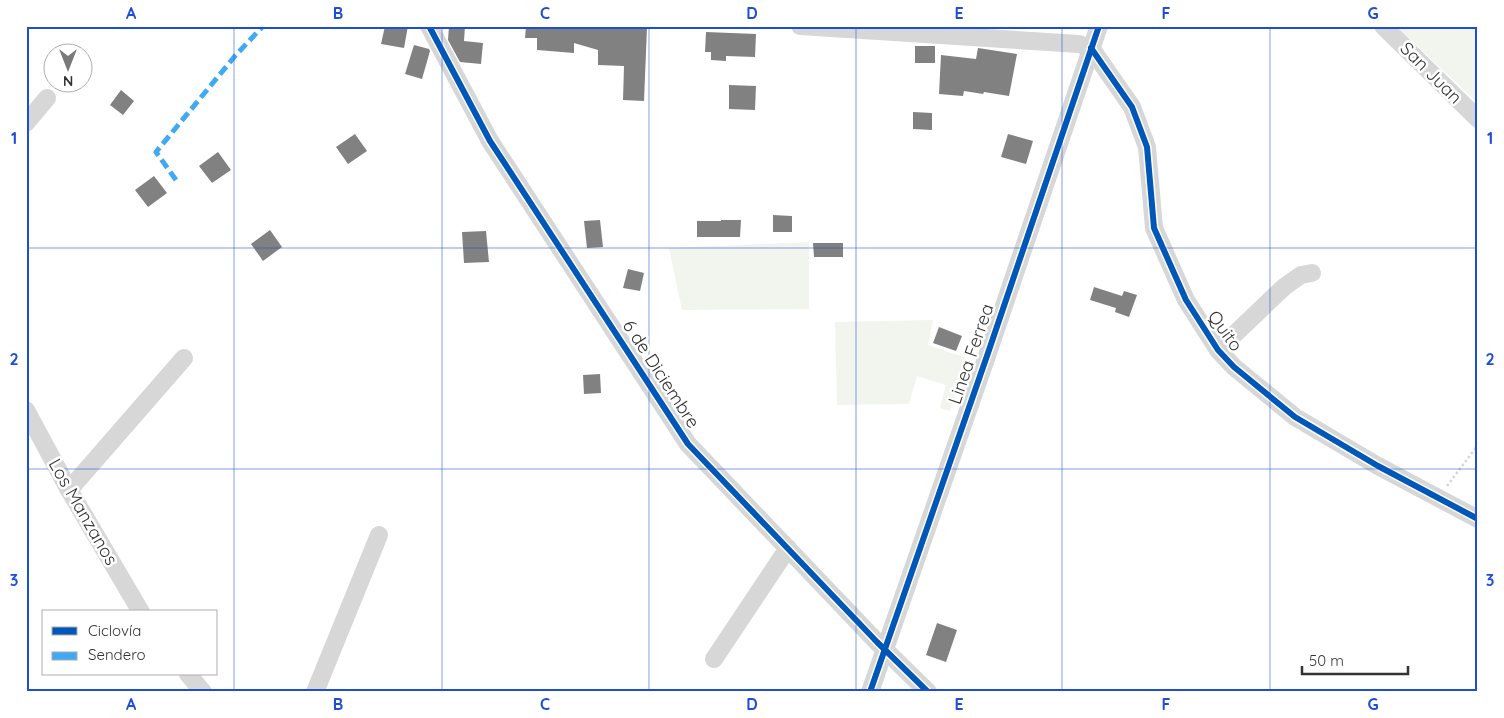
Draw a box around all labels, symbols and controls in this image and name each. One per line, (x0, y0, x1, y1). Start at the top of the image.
text: A (126, 3, 137, 23)
text: B (333, 3, 343, 23)
text: C (540, 3, 550, 23)
text: D (746, 3, 758, 23)
text: E (954, 3, 964, 23)
text: F (1162, 3, 1171, 23)
text: G (1367, 3, 1379, 23)
street label: San Juan (1396, 37, 1467, 108)
north arrow (42, 42, 92, 92)
text: N (63, 72, 73, 90)
text: 1 (11, 128, 17, 148)
text: 1 (1487, 128, 1493, 148)
street label: Linea Ferrea (943, 301, 998, 407)
street label: Quito (1203, 306, 1248, 356)
street label: 6 de Diciembre (618, 315, 705, 432)
text: 2 (9, 349, 19, 369)
text: 2 (1485, 349, 1495, 369)
street label: Los Manzanos (44, 454, 123, 569)
text: 3 (10, 570, 18, 590)
text: 3 (1486, 570, 1494, 590)
legend (42, 610, 218, 676)
text: Ciclovía (88, 621, 141, 640)
scale bar (1302, 643, 1408, 675)
text: Sendero (88, 645, 146, 664)
text: 50 m (1309, 651, 1344, 670)
text: A (126, 694, 137, 714)
text: B (333, 694, 343, 714)
text: C (540, 694, 550, 714)
text: D (746, 694, 758, 714)
text: E (954, 694, 964, 714)
text: F (1162, 694, 1171, 714)
text: G (1367, 694, 1379, 714)

